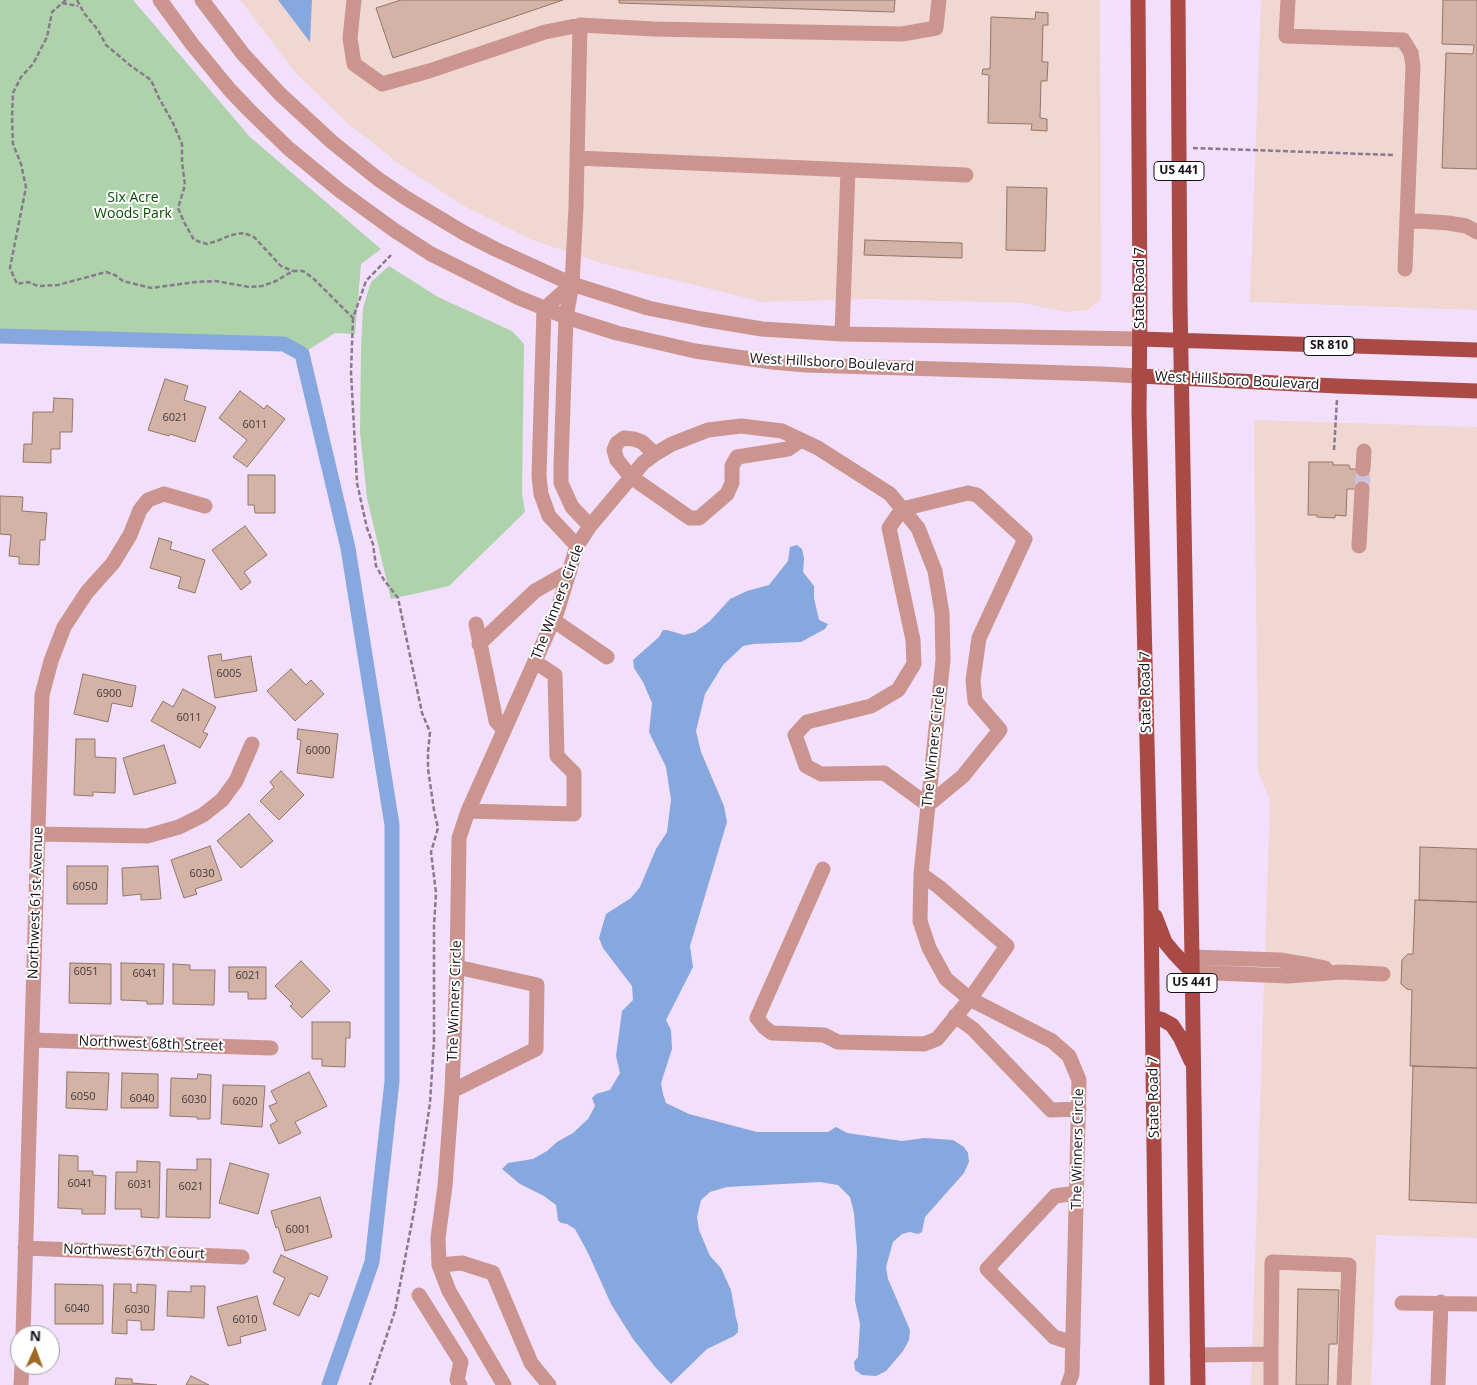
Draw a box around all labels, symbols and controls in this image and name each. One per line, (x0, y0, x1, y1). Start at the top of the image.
road number: US 441 (1154, 162, 1204, 180)
park label: Six Acre Woods Park (94, 190, 172, 222)
street label: State Road 7 (1132, 247, 1148, 329)
road number: SR 810 (1304, 336, 1354, 356)
street label: West Hillsboro Boulevard (749, 350, 915, 376)
street label: West Hillsboro Boulevard (1154, 368, 1320, 394)
house number: 6021 (162, 411, 188, 425)
house number: 6011 (242, 418, 268, 432)
street label: The Winners Circle (528, 542, 588, 662)
street label: State Road 7 (1137, 651, 1155, 733)
house number: 6005 (216, 667, 242, 681)
street label: The Winners Circle (919, 686, 949, 808)
house number: 6900 (96, 687, 122, 701)
house number: 6011 (176, 711, 202, 725)
house number: 6000 (305, 744, 331, 758)
street label: Northwest 61st Avenue (25, 827, 47, 979)
house number: 6030 (189, 867, 215, 881)
house number: 6050 (72, 880, 98, 894)
street label: The Winners Circle (444, 940, 466, 1062)
house number: 6051 (73, 965, 99, 979)
house number: 6041 (132, 967, 158, 981)
house number: 6021 (235, 969, 261, 983)
road number: US 441 (1167, 974, 1217, 992)
street label: Northwest 68th Street (78, 1033, 224, 1055)
street label: State Road 7 (1145, 1056, 1163, 1138)
street label: The Winners Circle (1069, 1088, 1087, 1210)
house number: 6050 (70, 1090, 96, 1104)
house number: 6040 (129, 1092, 155, 1106)
house number: 6030 (181, 1093, 207, 1107)
house number: 6020 (232, 1095, 258, 1109)
house number: 6041 (67, 1177, 93, 1191)
house number: 6031 (127, 1178, 153, 1192)
house number: 6021 (178, 1180, 204, 1194)
house number: 6001 (285, 1223, 311, 1237)
street label: Northwest 67th Court (63, 1241, 205, 1263)
house number: 6040 (64, 1302, 90, 1316)
house number: 6030 (124, 1303, 150, 1317)
house number: 6010 (232, 1313, 258, 1327)
north arrow (10, 1325, 60, 1375)
text: N (29, 1326, 42, 1345)

